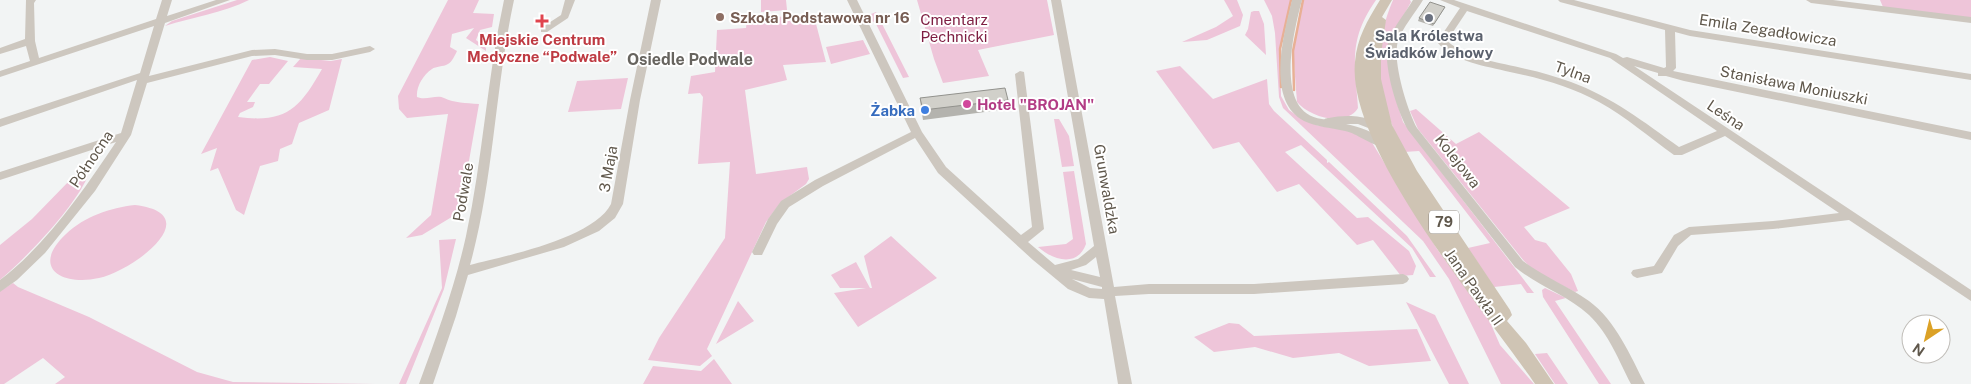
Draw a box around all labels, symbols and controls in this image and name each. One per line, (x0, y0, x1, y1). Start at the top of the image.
place label: Szkoła Podstawowa nr 16 (730, 9, 910, 26)
marker: Szkoła Podstawowa nr 16 (714, 11, 726, 23)
park label: Cmentarz Pechnicki (920, 11, 988, 45)
street label: Emila Zegadłowicza (1698, 11, 1838, 49)
marker: Sala Królestwa Świadków Jehowy (1423, 12, 1435, 24)
marker: Miejskie Centrum Medyczne “Podwale” (535, 14, 549, 28)
place label: Sala Królestwa Świadków Jehowy (1365, 27, 1494, 61)
place label: Miejskie Centrum Medyczne “Podwale” (467, 31, 617, 65)
district label: Osiedle Podwale (627, 50, 753, 69)
street label: Tylna (1552, 58, 1594, 86)
street label: Stanisława Moniuszki (1719, 62, 1869, 108)
place label: Hotel "BROJAN" (977, 96, 1094, 113)
street label: Leśna (1704, 96, 1748, 134)
marker: Hotel "BROJAN" (961, 98, 973, 110)
place label: Żabka (870, 102, 915, 119)
marker: Żabka (919, 104, 931, 116)
street label: Północna (66, 127, 116, 191)
street label: Kolejowa (1432, 131, 1484, 191)
street label: Grunwaldzka (1091, 143, 1123, 235)
street label: 3 Maja (596, 144, 620, 194)
street label: Podwale (449, 161, 477, 223)
road number: 79 (1429, 210, 1459, 233)
street label: Jana Pawła II (1441, 246, 1507, 328)
north arrow (1901, 314, 1951, 364)
text: N (1909, 340, 1928, 359)

